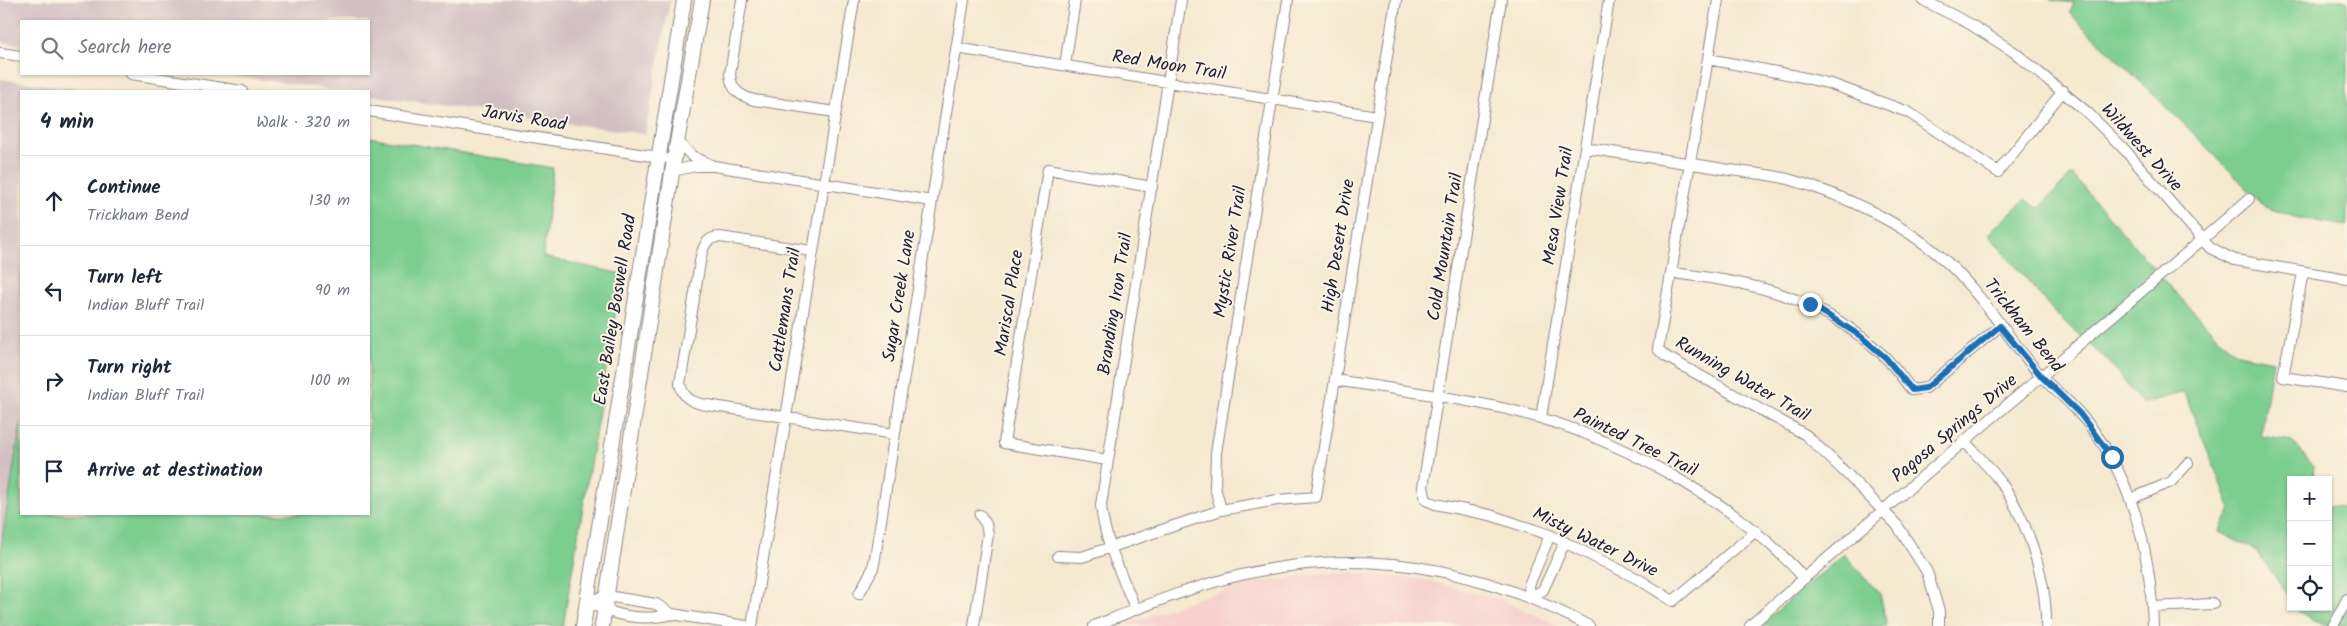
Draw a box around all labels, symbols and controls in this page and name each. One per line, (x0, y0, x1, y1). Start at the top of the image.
search box (20, 20, 370, 75)
text: Search here (78, 33, 172, 63)
icon: search (38, 34, 66, 62)
street label: Red Moon Trail (1110, 43, 1229, 89)
street label: Wildwest Drive (2093, 97, 2189, 199)
street label: Jarvis Road (479, 98, 570, 140)
text: 4 min (40, 106, 94, 139)
text: Walk · 320 m (256, 110, 350, 135)
street label: Mesa View Trail (1535, 144, 1583, 267)
street label: Cold Mountain Trail (1420, 170, 1472, 323)
text: Continue (87, 173, 160, 203)
street label: High Desert Drive (1314, 177, 1364, 315)
street label: Mystic River Trail (1206, 183, 1256, 320)
icon: ahead (40, 187, 68, 215)
text: 130 m (309, 188, 350, 213)
text: Trickham Bend (87, 203, 188, 228)
street label: East Bailey Boswell Road (587, 212, 646, 407)
street label: Sugar Creek Lane (875, 228, 925, 364)
street label: Branding Iron Trail (1090, 230, 1142, 377)
street label: Cattlemans Trail (762, 245, 810, 374)
street label: Mariscal Place (987, 248, 1033, 358)
text: Turn left (87, 263, 162, 293)
street label: Trickham Bend (1976, 273, 2071, 380)
icon: left (40, 277, 68, 305)
text: 90 m (315, 278, 350, 303)
text: Indian Bluff Trail (87, 293, 204, 318)
route end (1799, 293, 1822, 316)
street label: Running Water Trail (1669, 330, 1815, 431)
text: Turn right (87, 353, 172, 383)
icon: right (40, 367, 68, 395)
street label: Pagosa Springs Drive (1885, 367, 2025, 491)
text: 100 m (310, 368, 350, 393)
text: Indian Bluff Trail (87, 383, 204, 408)
street label: Painted Tree Trail (1568, 400, 1703, 486)
route start (2101, 446, 2124, 469)
text: Arrive at destination (87, 456, 263, 486)
icon: arrive (40, 457, 68, 485)
map controls (2287, 476, 2332, 611)
button: + (2287, 476, 2332, 521)
street label: Misty Water Drive (1527, 500, 1663, 586)
button: − (2287, 521, 2332, 566)
button: locate (2287, 566, 2332, 611)

